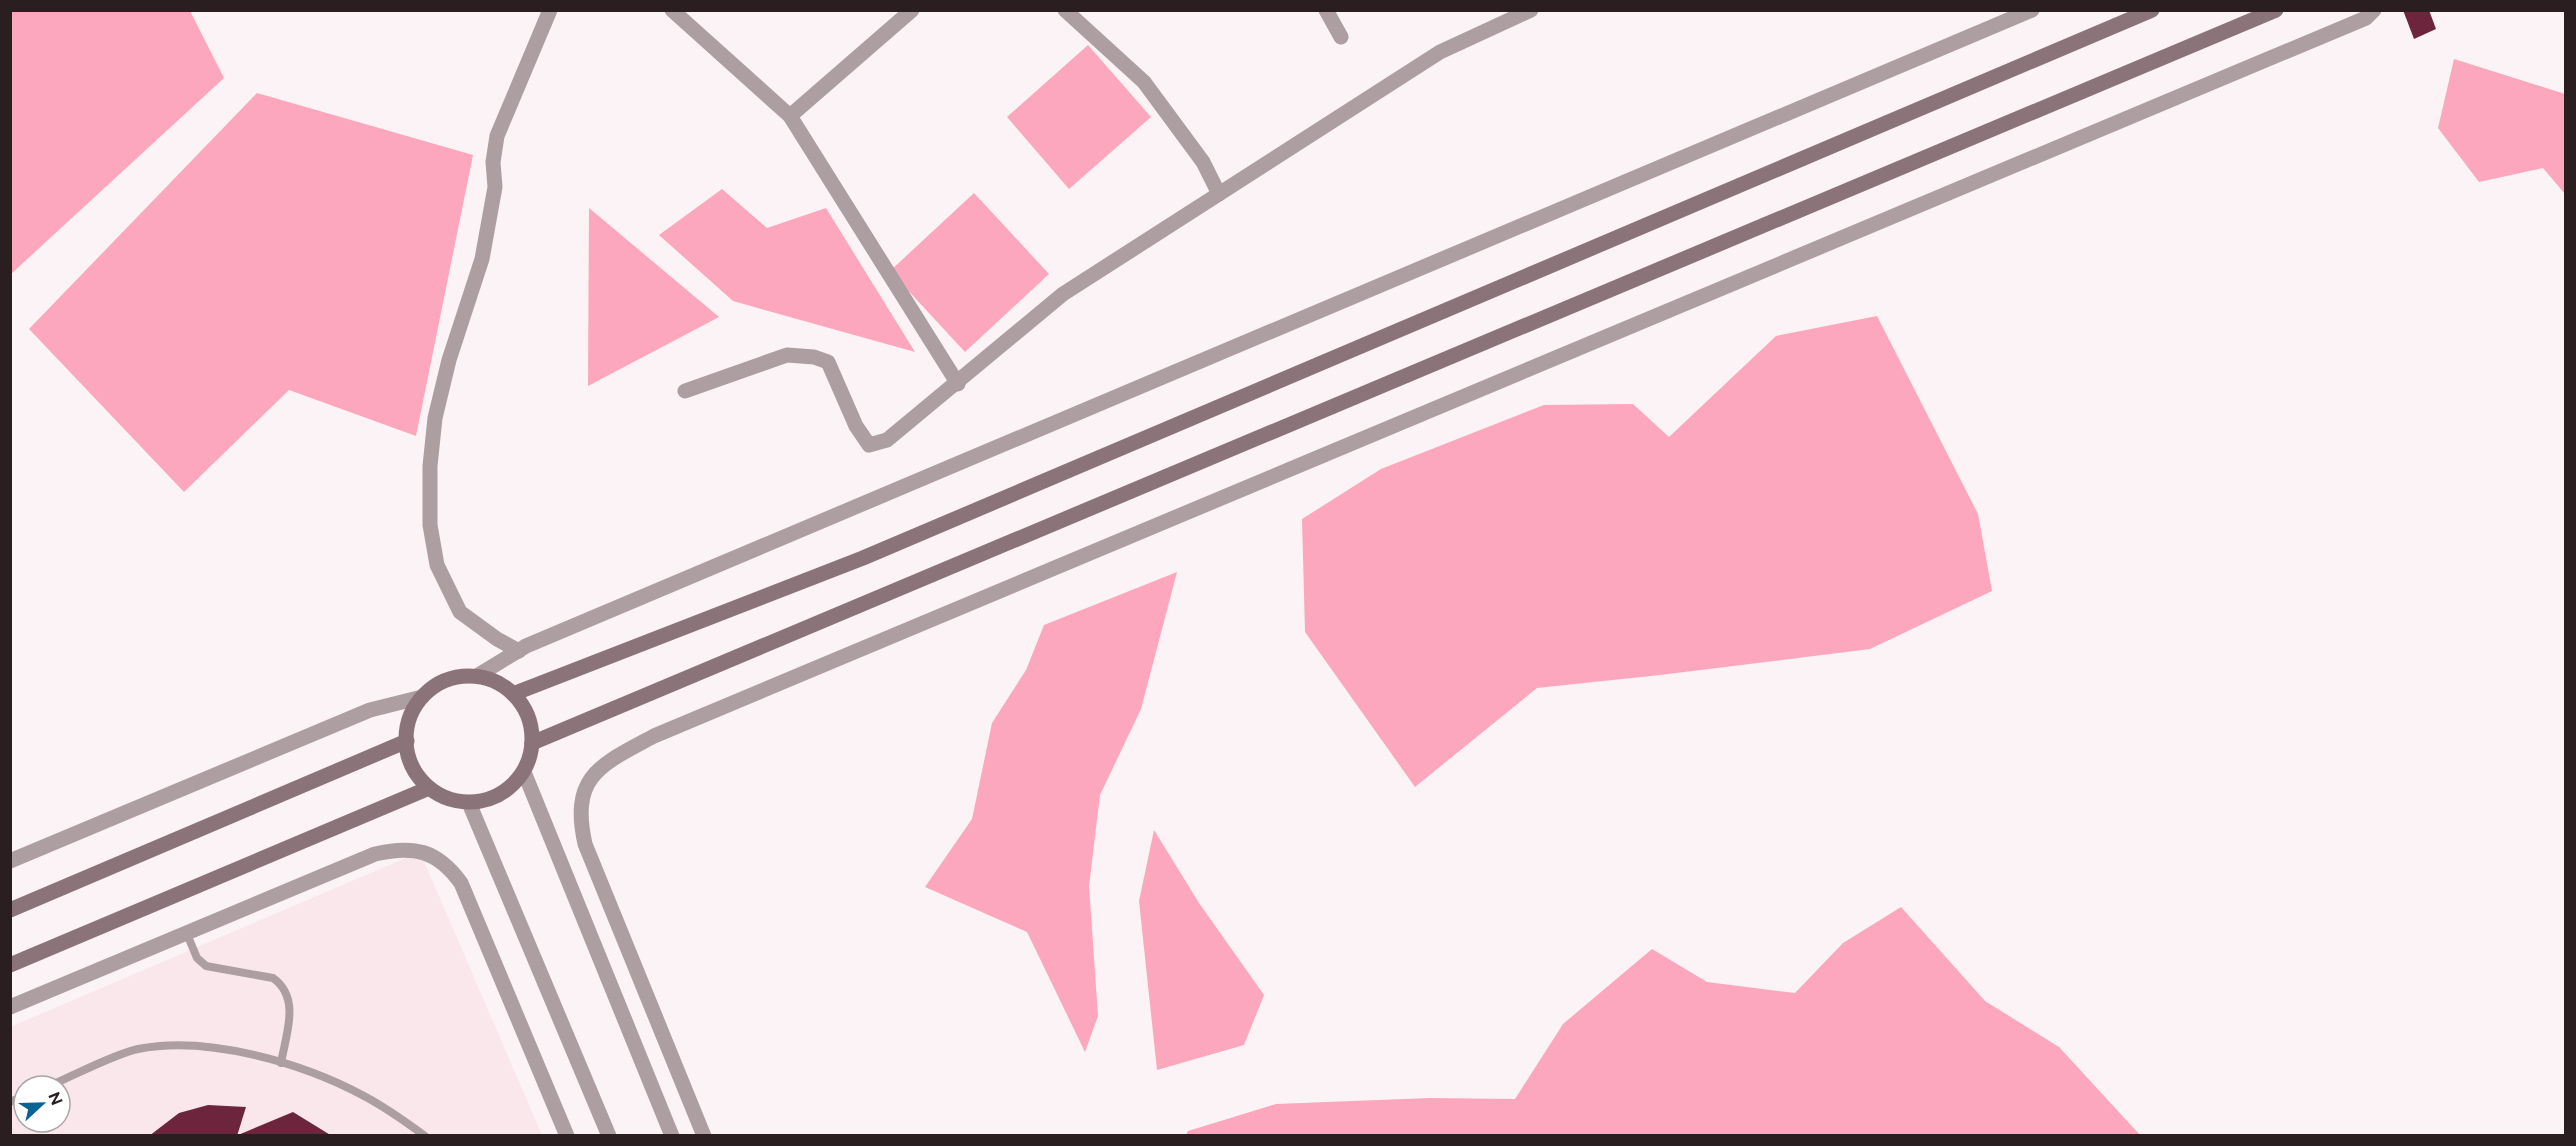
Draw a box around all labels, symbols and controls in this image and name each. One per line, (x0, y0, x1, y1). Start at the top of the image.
north arrow (12, 1074, 72, 1134)
text: N (44, 1089, 67, 1108)

